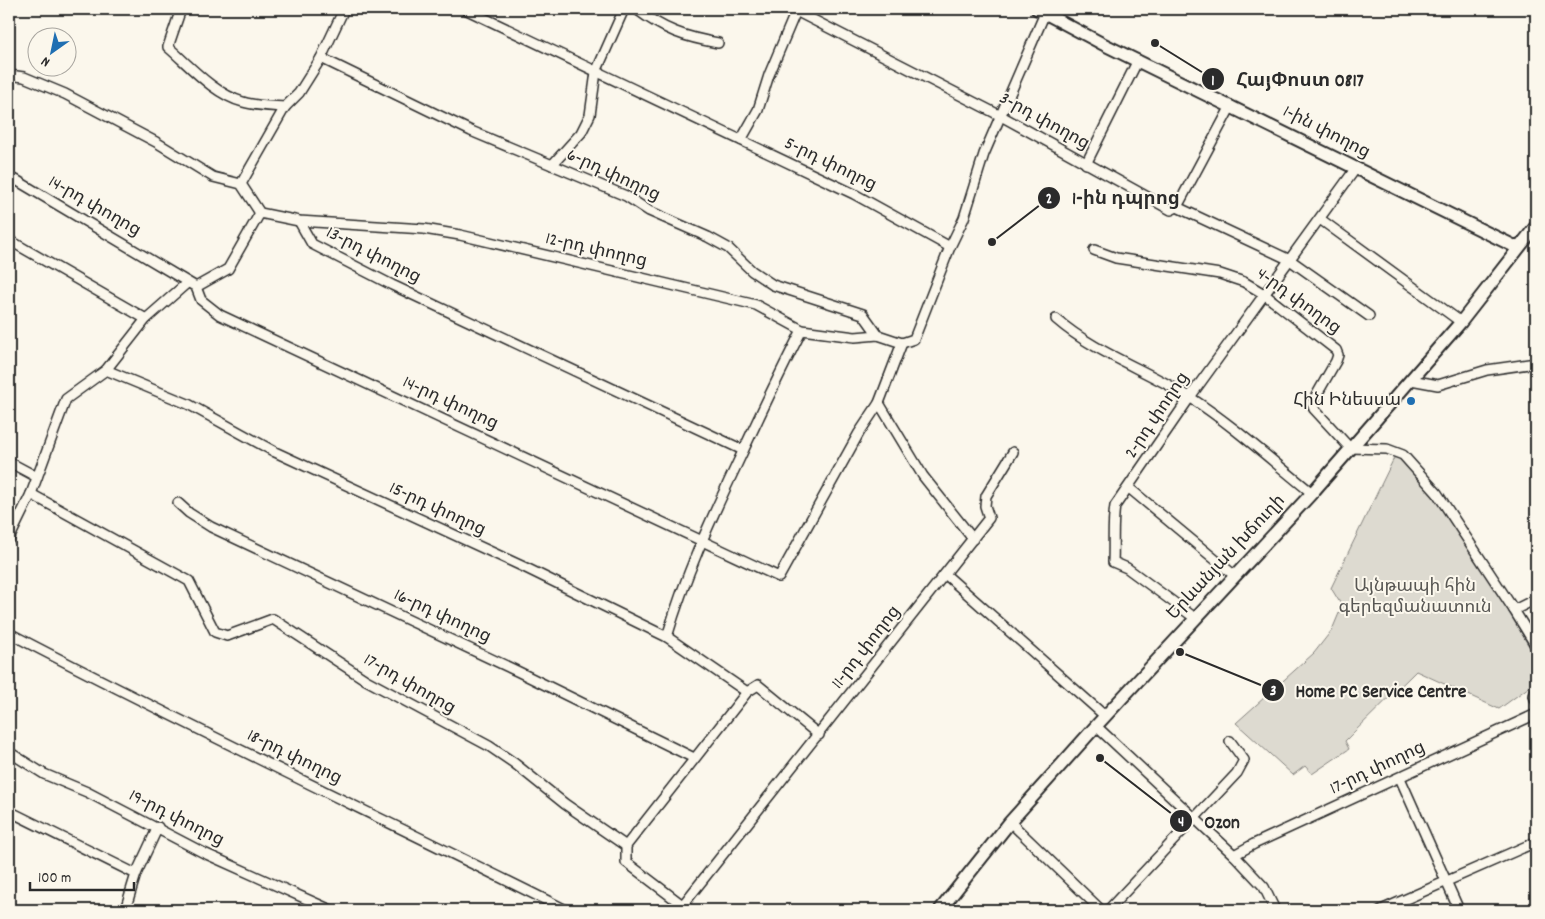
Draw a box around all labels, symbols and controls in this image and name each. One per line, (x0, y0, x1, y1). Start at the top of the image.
north arrow (28, 28, 78, 78)
text: N (38, 51, 54, 71)
callout: ՀայՓոստ 0817 (1201, 62, 1374, 96)
text: ՀայՓոստ 0817 (1236, 69, 1364, 96)
text: 1 (1211, 71, 1215, 93)
street label: 3-րդ փողոց (994, 87, 1094, 157)
street label: 1-ին փողոց (1278, 100, 1374, 166)
street label: 5-րդ փողոց (779, 132, 881, 198)
street label: 6-րդ փողոց (562, 143, 664, 209)
street label: 14-րդ փողոց (43, 170, 145, 244)
callout: 1-ին դպրոց (1037, 181, 1189, 215)
text: 1-ին դպրոց (1072, 187, 1180, 214)
text: 2 (1046, 189, 1052, 211)
street label: 13-րդ փողոց (321, 221, 425, 291)
street label: 12-րդ փողոց (543, 227, 649, 275)
street label: 4-րդ փողոց (1250, 263, 1346, 341)
street label: 2-րդ փողոց (1120, 368, 1196, 464)
street label: 14-րդ փողոց (398, 371, 502, 437)
place label: Հին Ինեսսա (1293, 389, 1401, 414)
marker: Հին Ինեսսա (1405, 395, 1417, 407)
street label: 15-րդ փողոց (384, 477, 490, 543)
street label: Երևանյան խճուղի (1162, 490, 1292, 626)
park label: Այնթապի հին գերեզմանատուն (1338, 575, 1492, 621)
street label: 16-րդ փողոց (389, 584, 495, 650)
street label: 11-րդ փողոց (826, 601, 908, 695)
street label: 17-րդ փողոց (358, 648, 460, 722)
callout: Home PC Service Centre (1260, 673, 1476, 707)
text: Home PC Service Centre (1296, 680, 1466, 707)
text: 3 (1270, 681, 1277, 703)
street label: 18-րդ փողոց (242, 724, 346, 792)
street label: 17-րդ փողոց (1326, 736, 1430, 802)
street label: 19-րդ փողոց (124, 784, 228, 854)
callout: Ozon (1169, 804, 1249, 838)
text: Ozon (1204, 811, 1240, 838)
text: 4 (1178, 812, 1184, 834)
scale bar (30, 859, 134, 891)
text: 100 m (38, 868, 71, 890)

